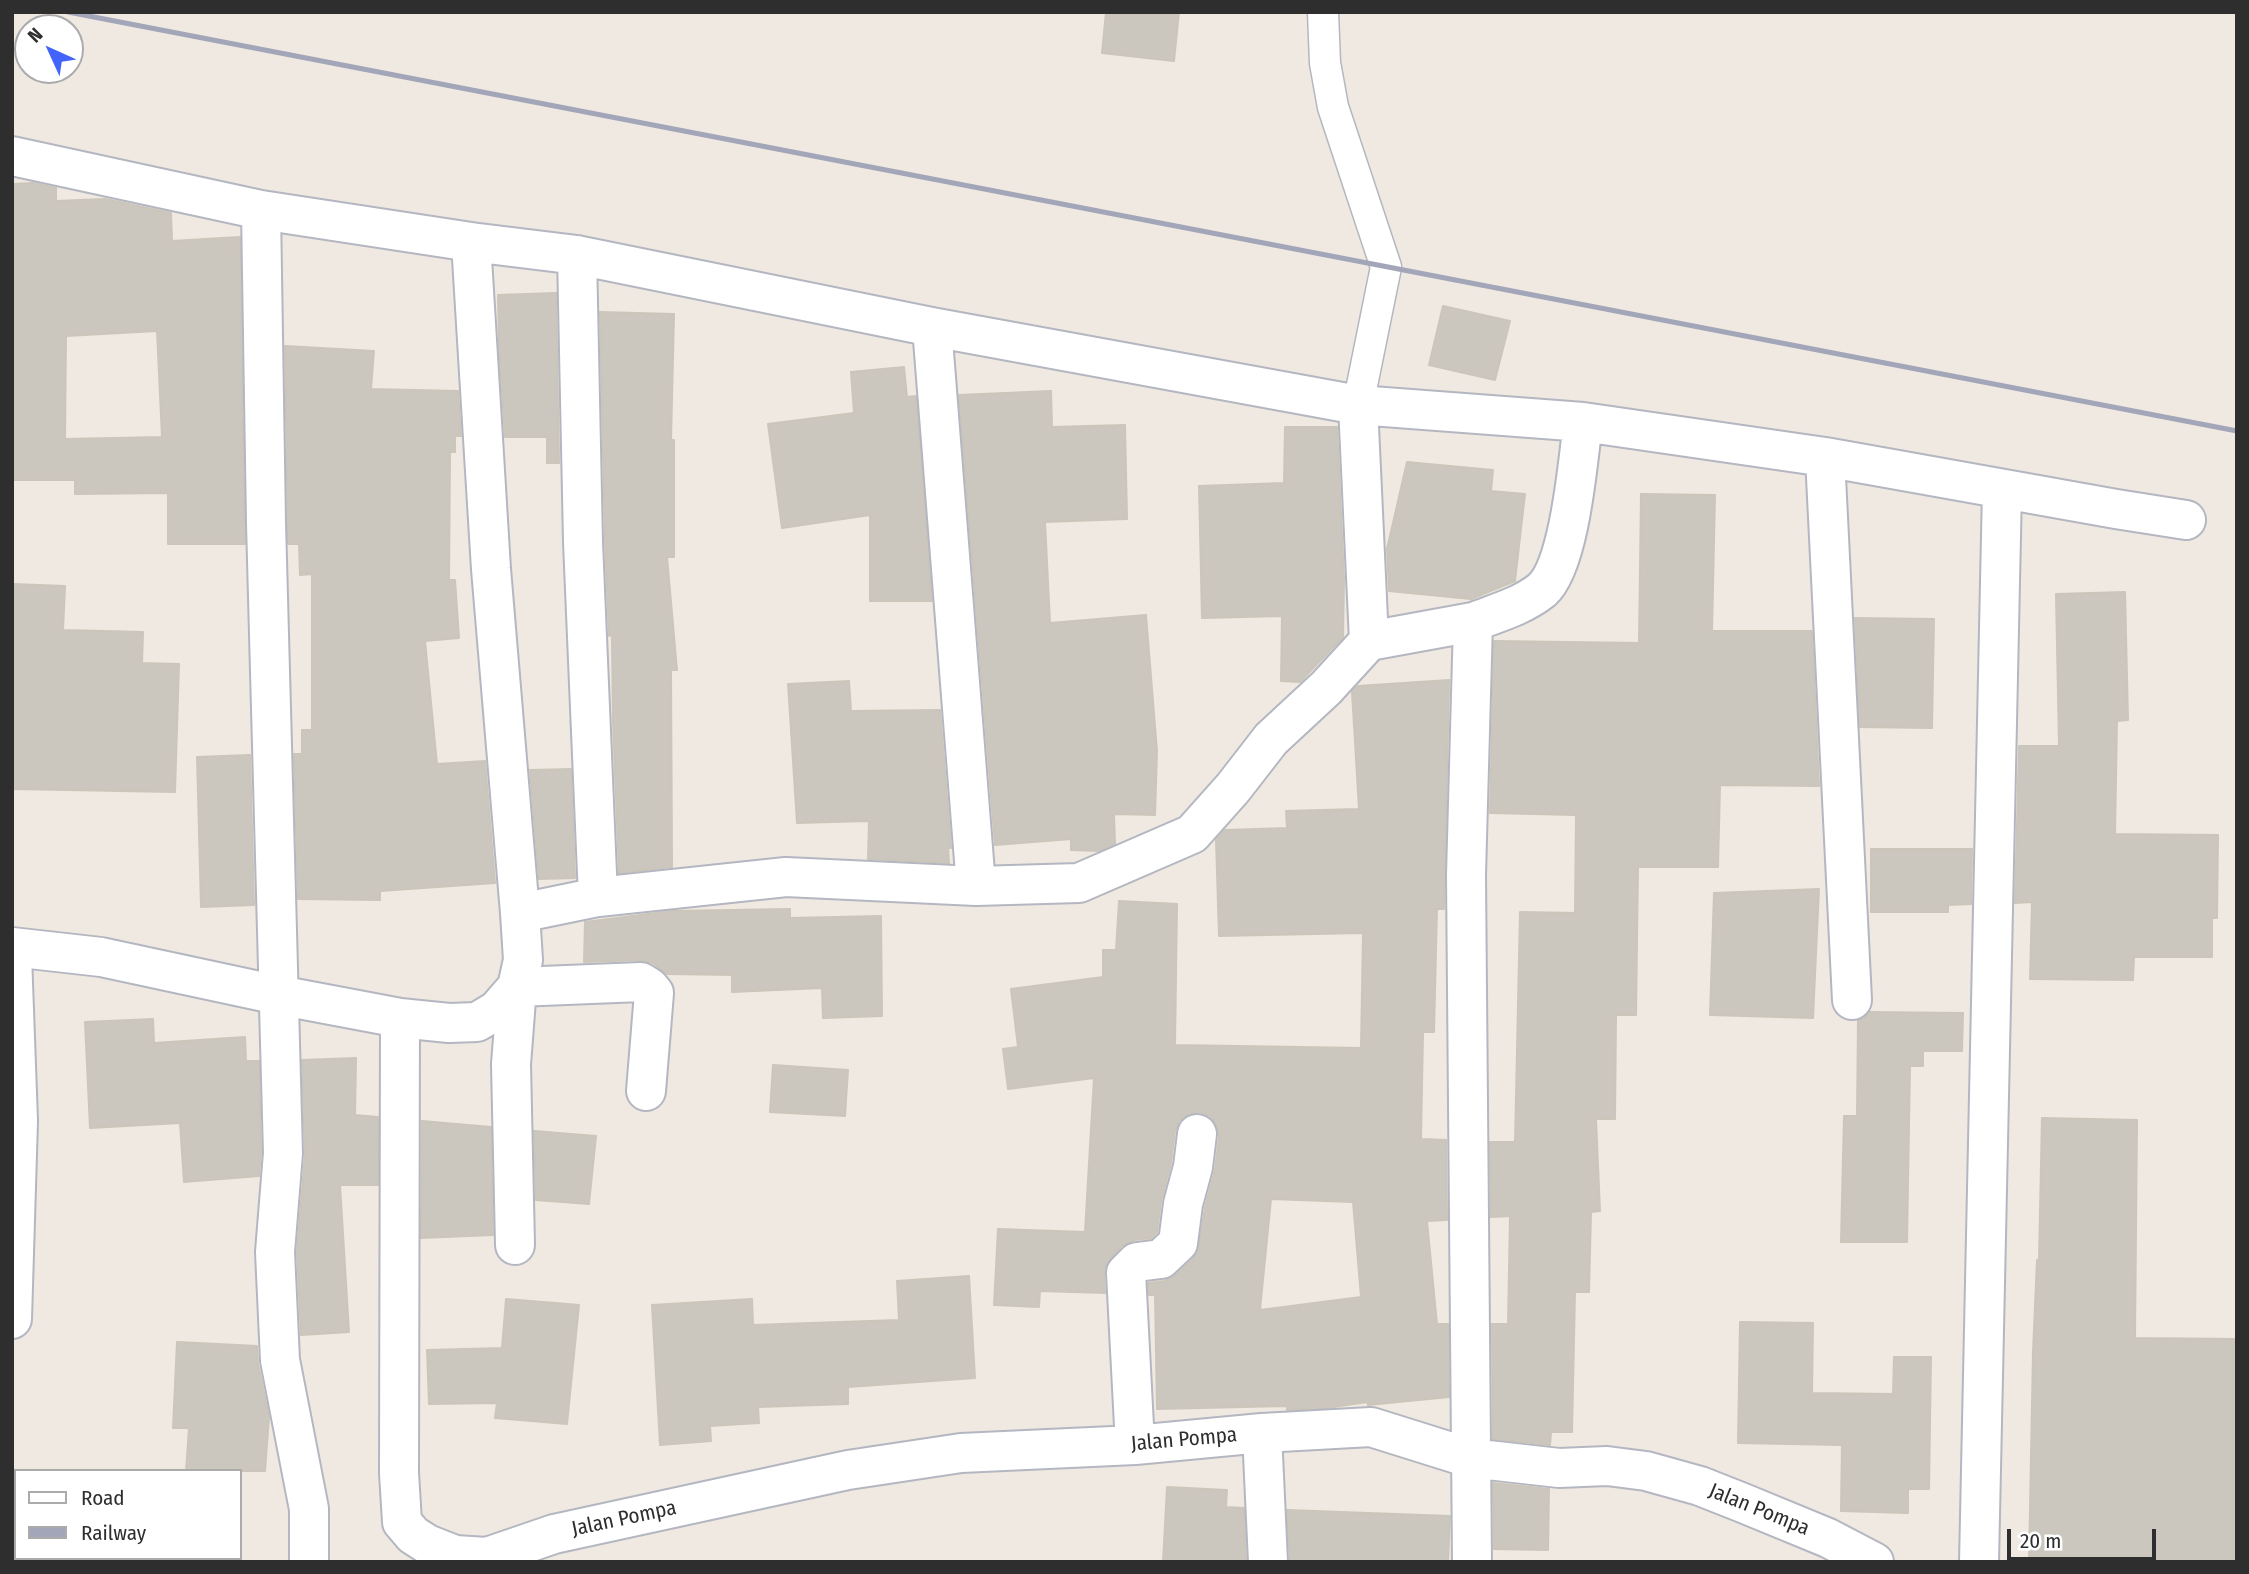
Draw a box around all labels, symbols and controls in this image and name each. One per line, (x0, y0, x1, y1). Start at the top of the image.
north arrow (14, 14, 84, 84)
text: N (23, 23, 47, 47)
street label: Jalan Pompa (1130, 1423, 1238, 1457)
legend (14, 1469, 242, 1560)
street label: Jalan Pompa (1705, 1478, 1813, 1542)
text: Road (81, 1485, 125, 1511)
street label: Jalan Pompa (569, 1496, 679, 1542)
scale bar (2011, 1514, 2160, 1558)
text: Railway (81, 1520, 146, 1546)
text: 20 m (2020, 1528, 2061, 1554)

